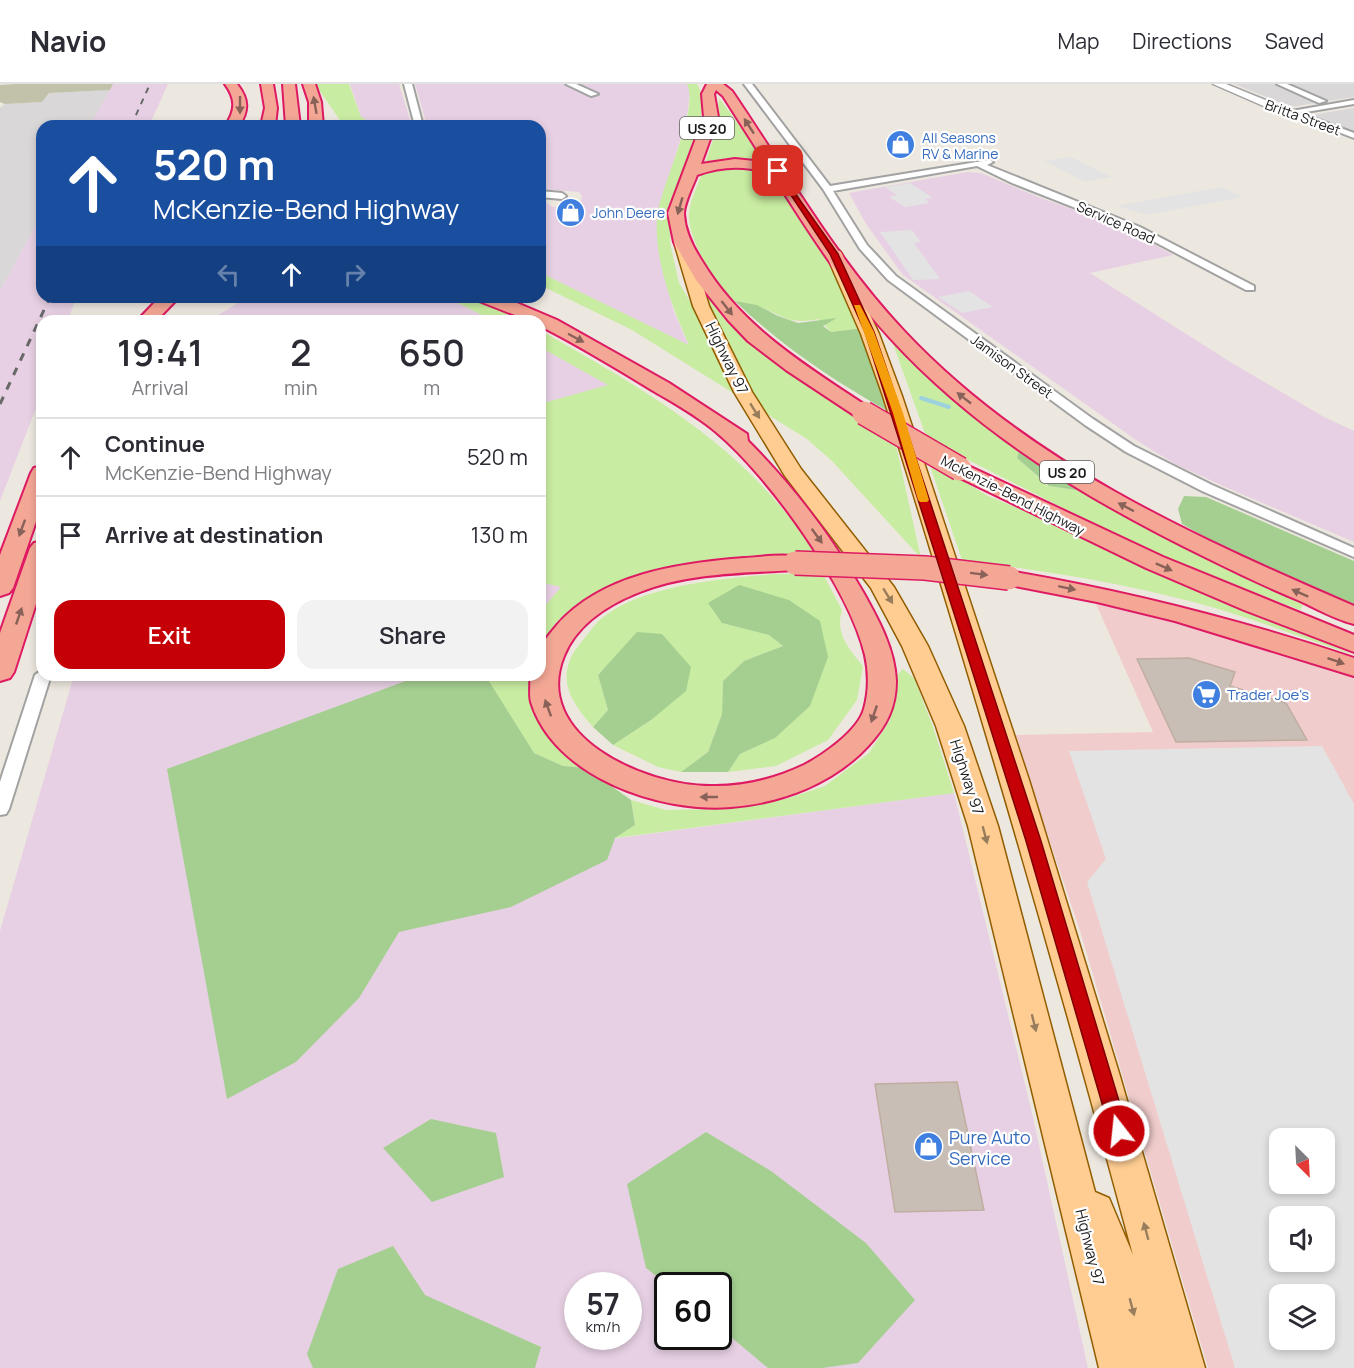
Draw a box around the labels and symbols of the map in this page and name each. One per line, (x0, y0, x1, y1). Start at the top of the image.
one-way arrow (310, 95, 319, 114)
street label: Britta Street (1263, 95, 1344, 140)
one-way arrow (235, 96, 245, 115)
road number: US 20 (680, 117, 734, 139)
one-way arrow (743, 118, 754, 135)
place label: All Seasons RV & Marine (922, 128, 998, 163)
shop icon: All Seasons RV & Marine (885, 129, 917, 161)
pin (752, 145, 803, 196)
shop icon: John Deere (555, 196, 587, 228)
street label: Service Road (1074, 196, 1158, 248)
one-way arrow (675, 198, 684, 216)
place label: John Deere (592, 203, 665, 222)
one-way arrow (721, 300, 733, 315)
street label: Highway 97 (700, 318, 754, 398)
street label: Jamison Street (967, 330, 1057, 403)
one-way arrow (568, 333, 585, 343)
one-way arrow (956, 391, 972, 404)
one-way arrow (749, 403, 760, 419)
street label: McKenzie-Bend Highway (938, 450, 1089, 540)
road number: US 20 (1040, 461, 1094, 483)
one-way arrow (1117, 502, 1134, 512)
one-way arrow (17, 519, 27, 537)
one-way arrow (811, 528, 823, 544)
one-way arrow (1156, 563, 1173, 572)
one-way arrow (970, 569, 989, 579)
one-way arrow (1057, 584, 1076, 593)
one-way arrow (882, 588, 893, 605)
one-way arrow (1291, 588, 1309, 598)
one-way arrow (14, 607, 24, 625)
one-way arrow (1327, 656, 1345, 666)
supermarket icon: Trader Joe's (1190, 678, 1222, 710)
place label: Trader Joe's (1227, 684, 1309, 705)
one-way arrow (543, 699, 553, 717)
one-way arrow (869, 705, 879, 723)
street label: Highway 97 (945, 737, 989, 817)
one-way arrow (700, 792, 719, 802)
one-way arrow (981, 826, 990, 844)
one-way arrow (1029, 1014, 1039, 1032)
position arrow (1087, 1099, 1151, 1163)
place label: Pure Auto Service (949, 1125, 1031, 1170)
north arrow (1269, 1128, 1335, 1194)
shop icon: Pure Auto Service (912, 1131, 944, 1163)
street label: Highway 97 (1070, 1207, 1110, 1287)
one-way arrow (1141, 1222, 1150, 1240)
speed limit sign: 60 (654, 1272, 732, 1350)
one-way arrow (1128, 1298, 1137, 1316)

